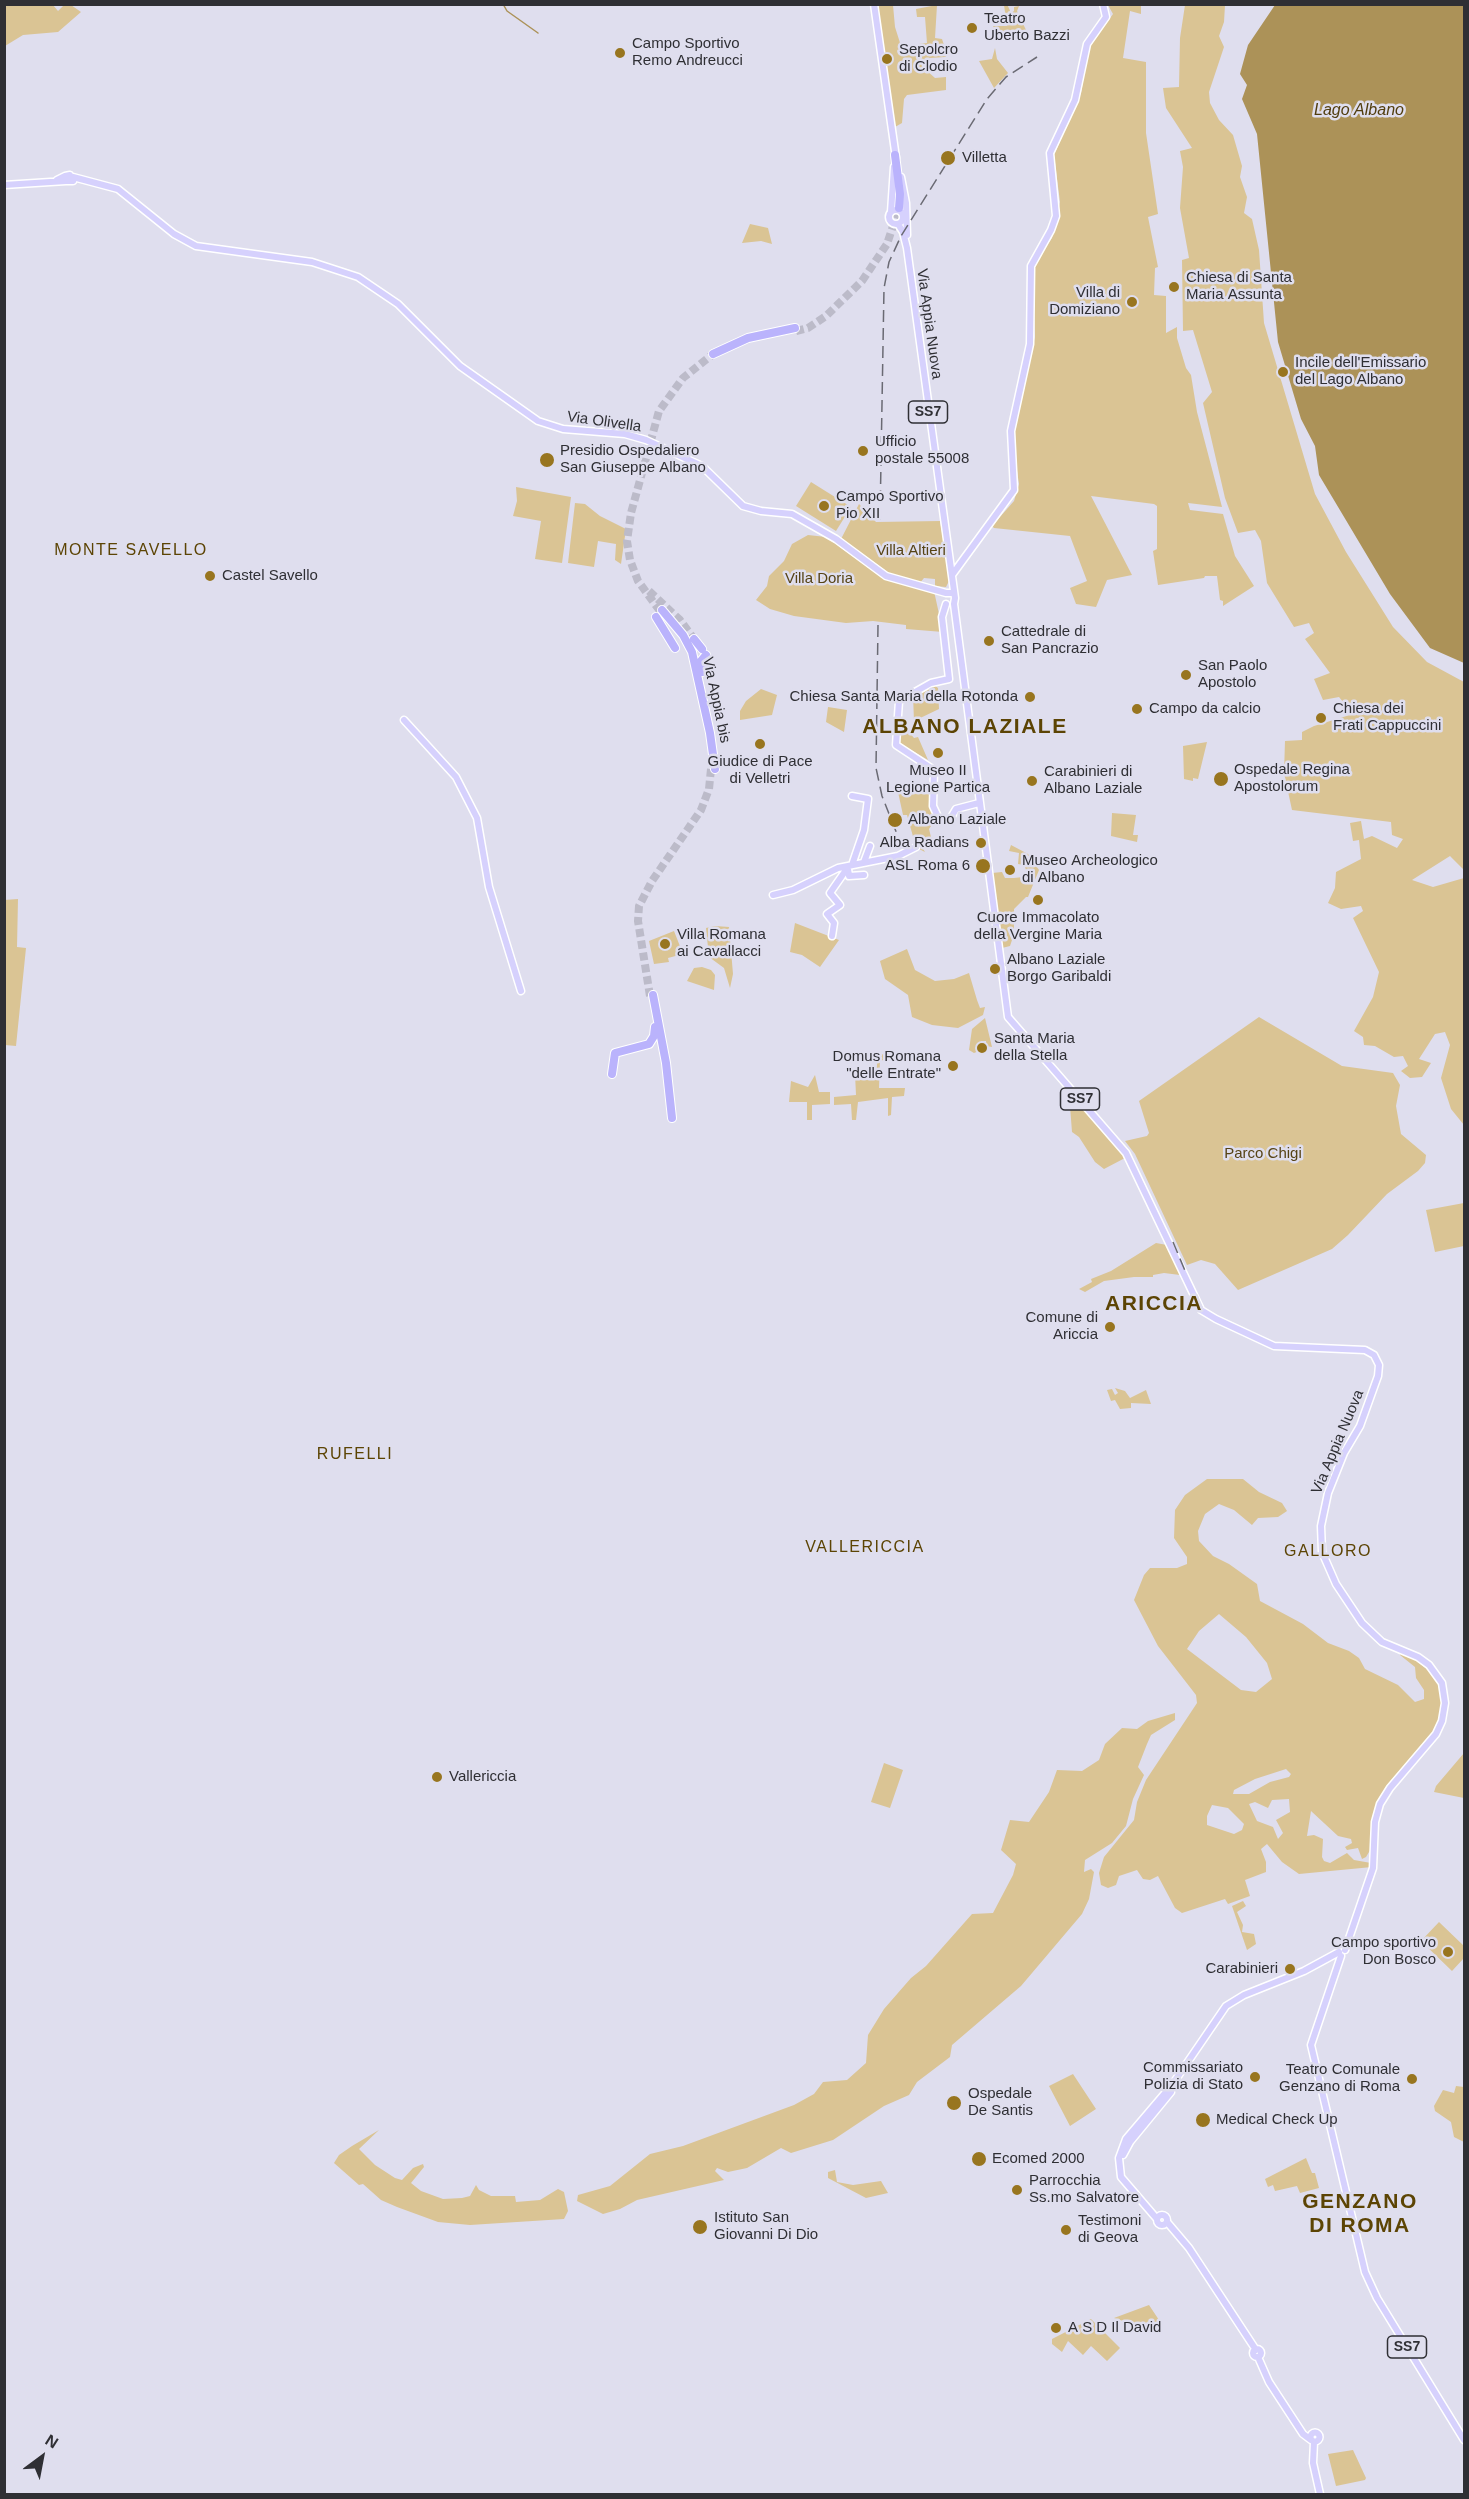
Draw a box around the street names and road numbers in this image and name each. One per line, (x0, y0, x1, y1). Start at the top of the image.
street label: Via Appia Nuova (912, 268, 946, 380)
road number: SS7 (908, 401, 948, 423)
street label: Via Olivella (566, 408, 642, 436)
street label: Via Appia bis (698, 655, 734, 745)
road number: SS7 (1060, 1088, 1100, 1110)
street label: Via Appia Nuova (1308, 1387, 1368, 1497)
road number: SS7 (1388, 2336, 1426, 2358)

